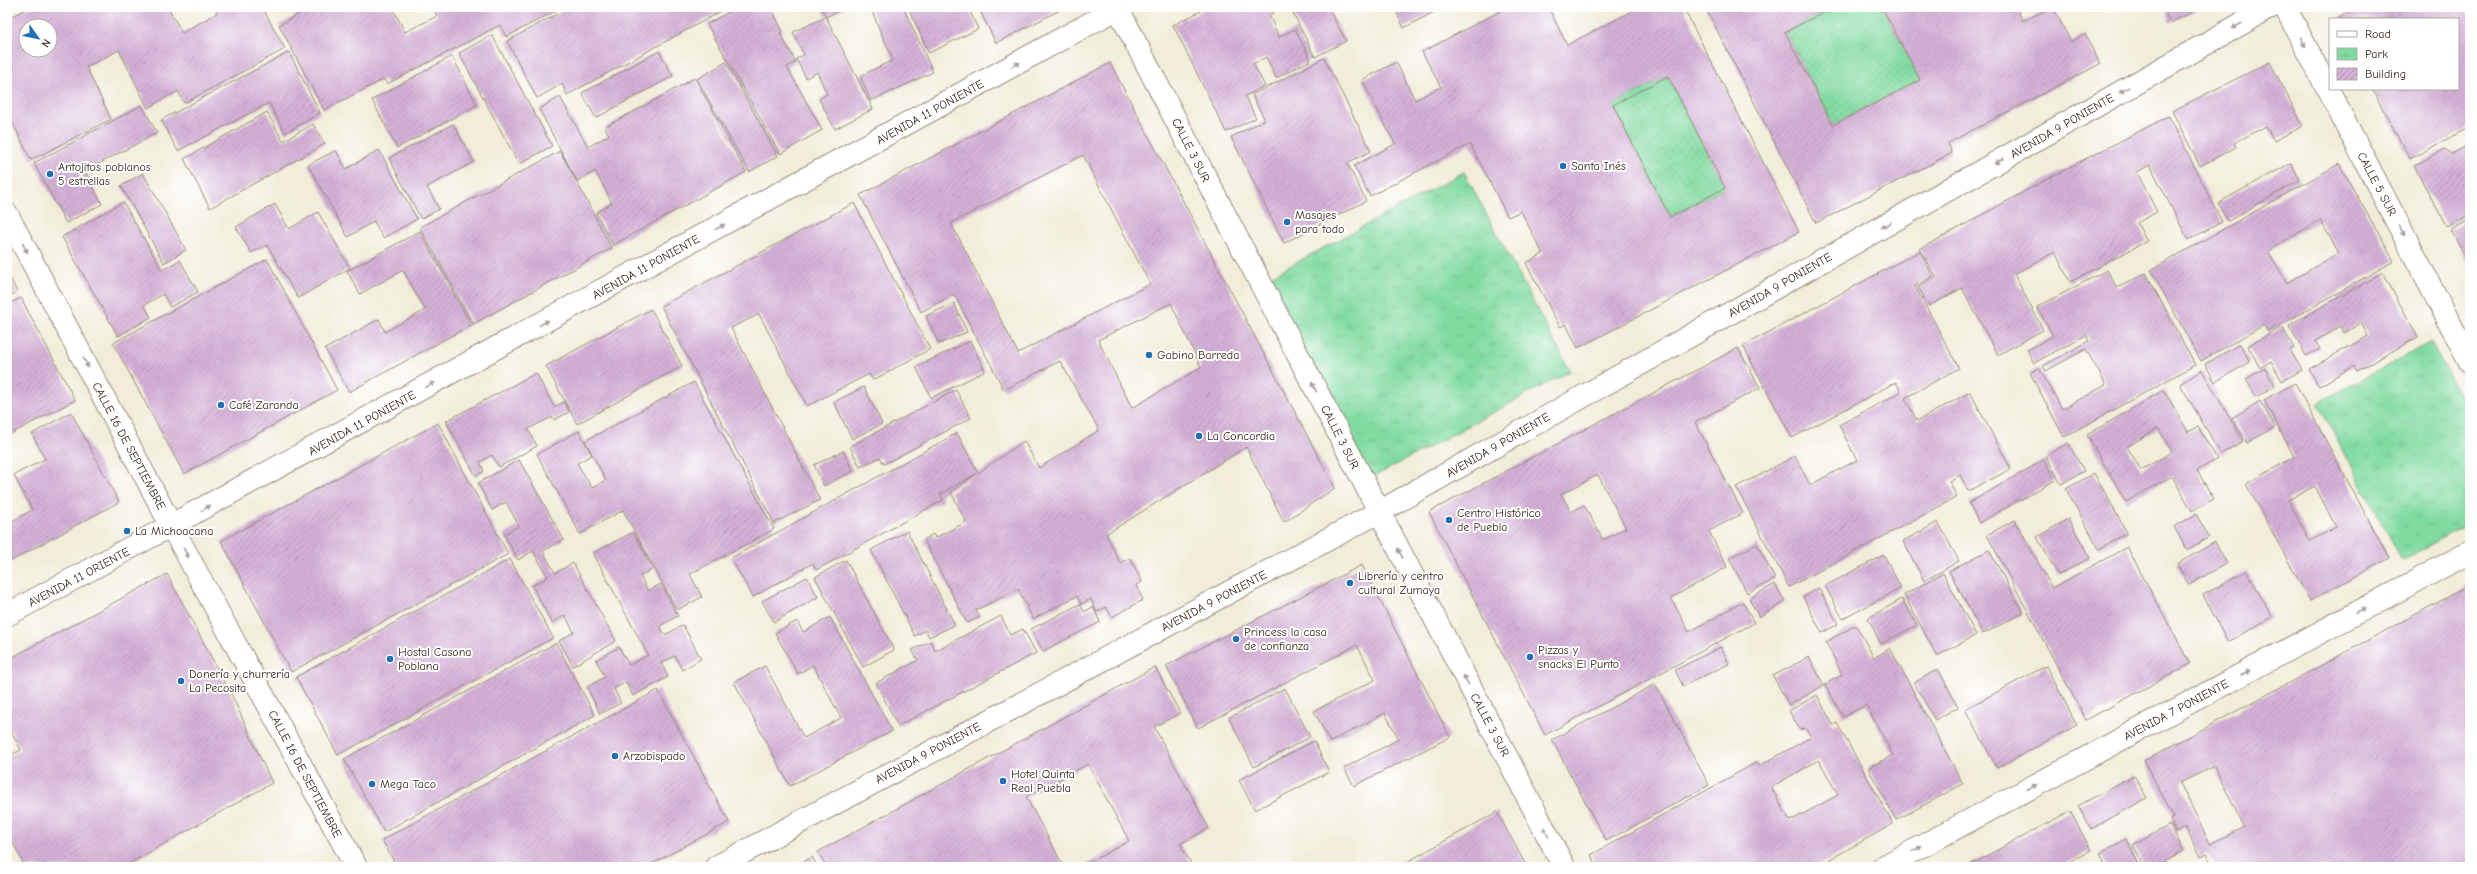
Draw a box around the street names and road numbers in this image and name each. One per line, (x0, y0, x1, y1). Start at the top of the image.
street label: AVENIDA 11 PONIENTE (874, 77, 986, 147)
street label: AVENIDA 9 PONIENTE (2008, 91, 2116, 161)
street label: CALLE 3 SUR (1169, 116, 1213, 184)
street label: CALLE 5 SUR (2354, 150, 2400, 218)
street label: AVENIDA 11 PONIENTE (590, 232, 702, 302)
street label: AVENIDA 9 PONIENTE (1726, 250, 1834, 320)
street label: CALLE 16 DE SEPTIEMBRE (89, 380, 169, 512)
street label: AVENIDA 11 PONIENTE (306, 388, 418, 458)
street label: CALLE 3 SUR (1318, 403, 1362, 471)
street label: AVENIDA 9 PONIENTE (1444, 410, 1552, 480)
street label: AVENIDA 11 ORIENTE (26, 544, 132, 610)
street label: AVENIDA 9 PONIENTE (1159, 567, 1269, 635)
street label: AVENIDA 7 PONIENTE (2121, 676, 2231, 744)
street label: CALLE 3 SUR (1467, 691, 1513, 759)
street label: CALLE 16 DE SEPTIEMBRE (265, 708, 345, 840)
street label: AVENIDA 9 PONIENTE (873, 719, 983, 787)

